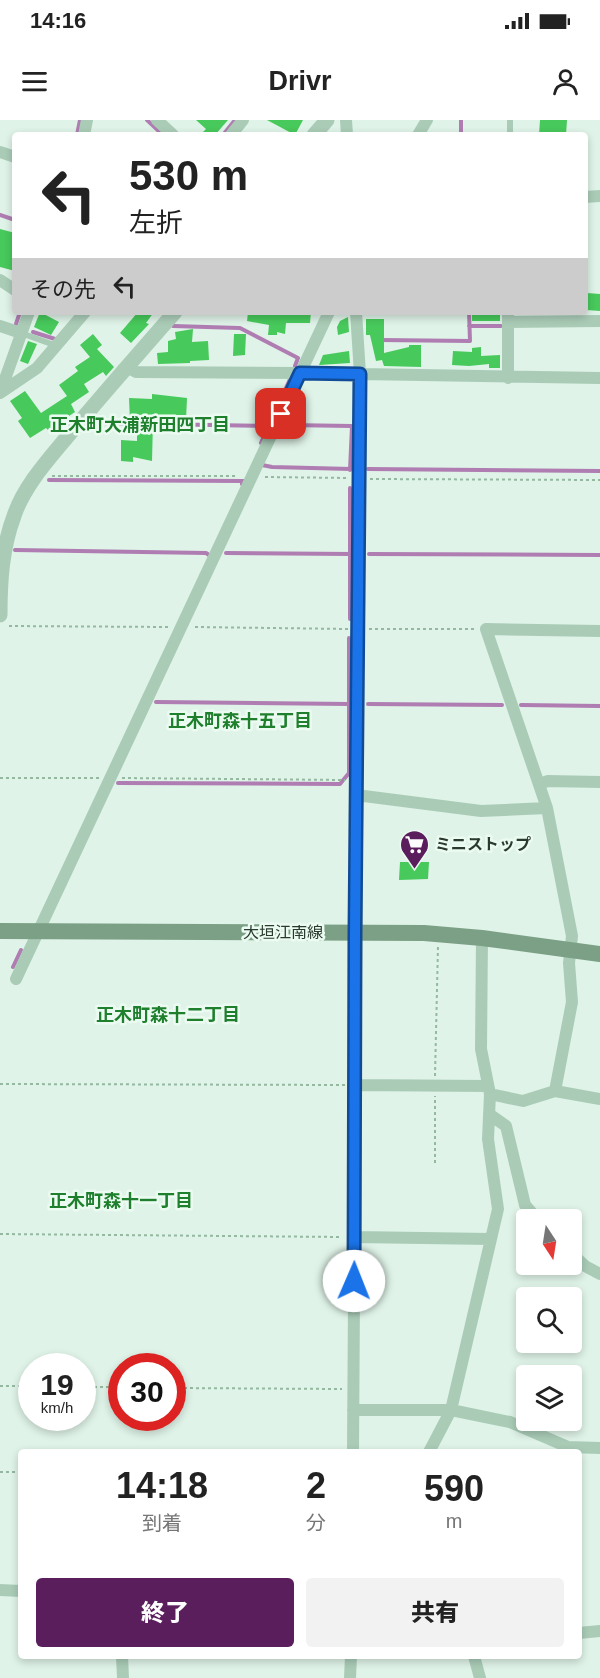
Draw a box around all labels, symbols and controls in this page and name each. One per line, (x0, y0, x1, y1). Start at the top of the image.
text: 14:16 (30, 8, 86, 33)
icon: menu (18, 65, 51, 98)
icon: person (549, 65, 582, 98)
text: Drivr (268, 66, 332, 96)
text: 530 m (129, 152, 248, 199)
icon: left (30, 156, 108, 234)
text: 左折 (129, 208, 183, 238)
icon: left (108, 270, 141, 303)
text: その先 (30, 277, 96, 302)
pin (255, 388, 306, 439)
icon: arrive (264, 397, 297, 430)
district label: 正木町大浦新田四丁目 (50, 415, 230, 435)
district label: 正木町森十五丁目 (168, 711, 312, 731)
supermarket icon: ミニストップ (398, 828, 430, 870)
place label: ミニストップ (435, 836, 531, 853)
street label: 大垣江南線 (243, 924, 323, 941)
district label: 正木町森十二丁目 (96, 1005, 240, 1025)
district label: 正木町森十一丁目 (49, 1191, 193, 1211)
north arrow (516, 1209, 582, 1275)
map controls (516, 1209, 582, 1431)
position arrow (322, 1249, 386, 1313)
button: search (516, 1287, 582, 1353)
speed limit sign: 30 (108, 1353, 186, 1431)
button: layers (516, 1365, 582, 1431)
text: 19 (40, 1368, 74, 1401)
text: km/h (41, 1399, 73, 1416)
text: 14:18 (116, 1465, 208, 1506)
text: 2 (306, 1465, 326, 1506)
text: 590 (424, 1468, 484, 1509)
text: m (446, 1510, 462, 1532)
text: 到着 (142, 1512, 182, 1534)
text: 分 (306, 1512, 326, 1534)
button: 終了 (36, 1578, 294, 1647)
button: 共有 (306, 1578, 564, 1647)

